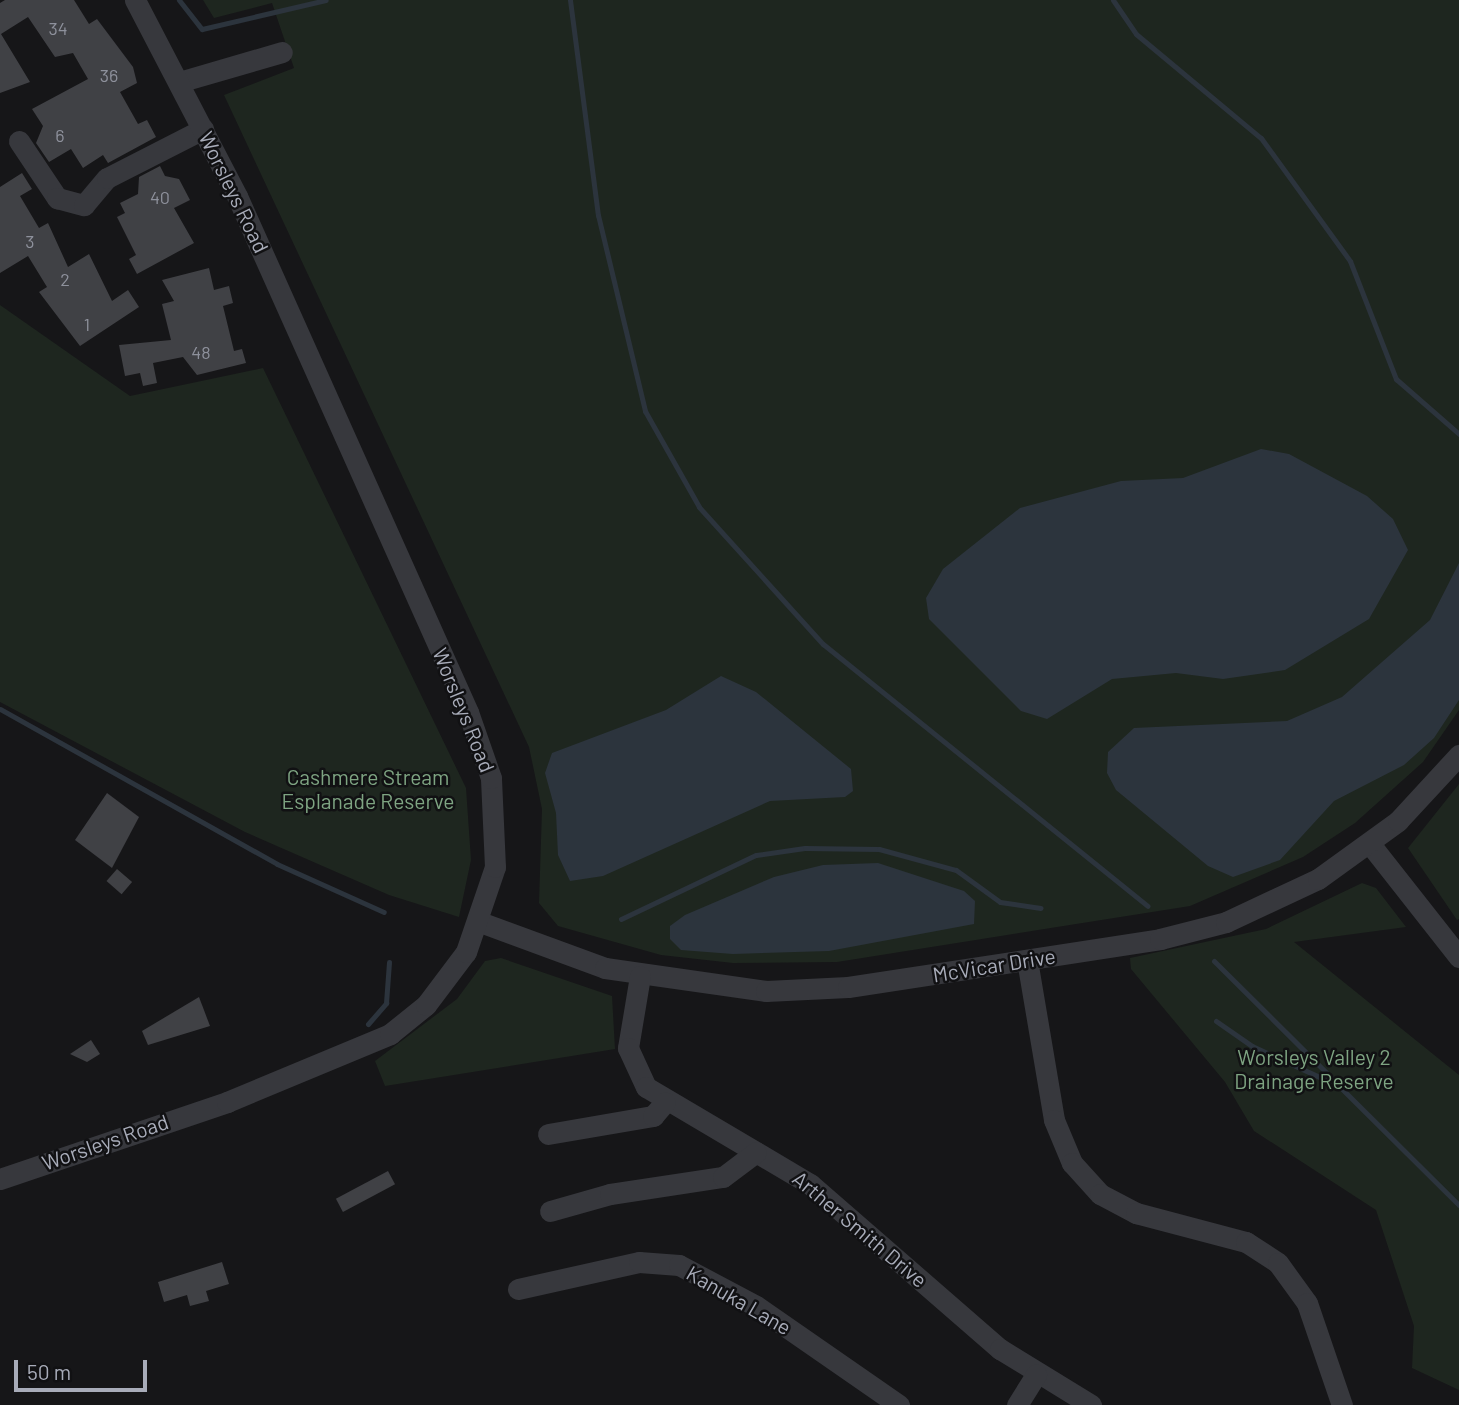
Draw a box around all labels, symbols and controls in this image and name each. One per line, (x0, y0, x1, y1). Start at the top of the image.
house number: 34 (48, 17, 68, 39)
house number: 36 (100, 64, 118, 86)
house number: 6 (55, 124, 65, 146)
street label: Worsleys Road (194, 127, 274, 257)
house number: 40 (150, 186, 170, 208)
house number: 3 (25, 230, 35, 252)
house number: 2 (60, 268, 70, 290)
house number: 1 (84, 313, 90, 335)
house number: 48 (191, 341, 211, 363)
street label: Worsleys Road (428, 644, 500, 776)
park label: Cashmere Stream Esplanade Reserve (282, 764, 454, 814)
street label: McVicar Drive (931, 943, 1057, 987)
park label: Worsleys Valley 2 Drainage Reserve (1234, 1044, 1394, 1094)
street label: Worsleys Road (38, 1109, 172, 1175)
street label: Arther Smith Drive (788, 1166, 932, 1292)
street label: Kanuka Lane (682, 1260, 796, 1340)
scale bar (18, 1346, 150, 1390)
text: 50 m (27, 1359, 71, 1384)

